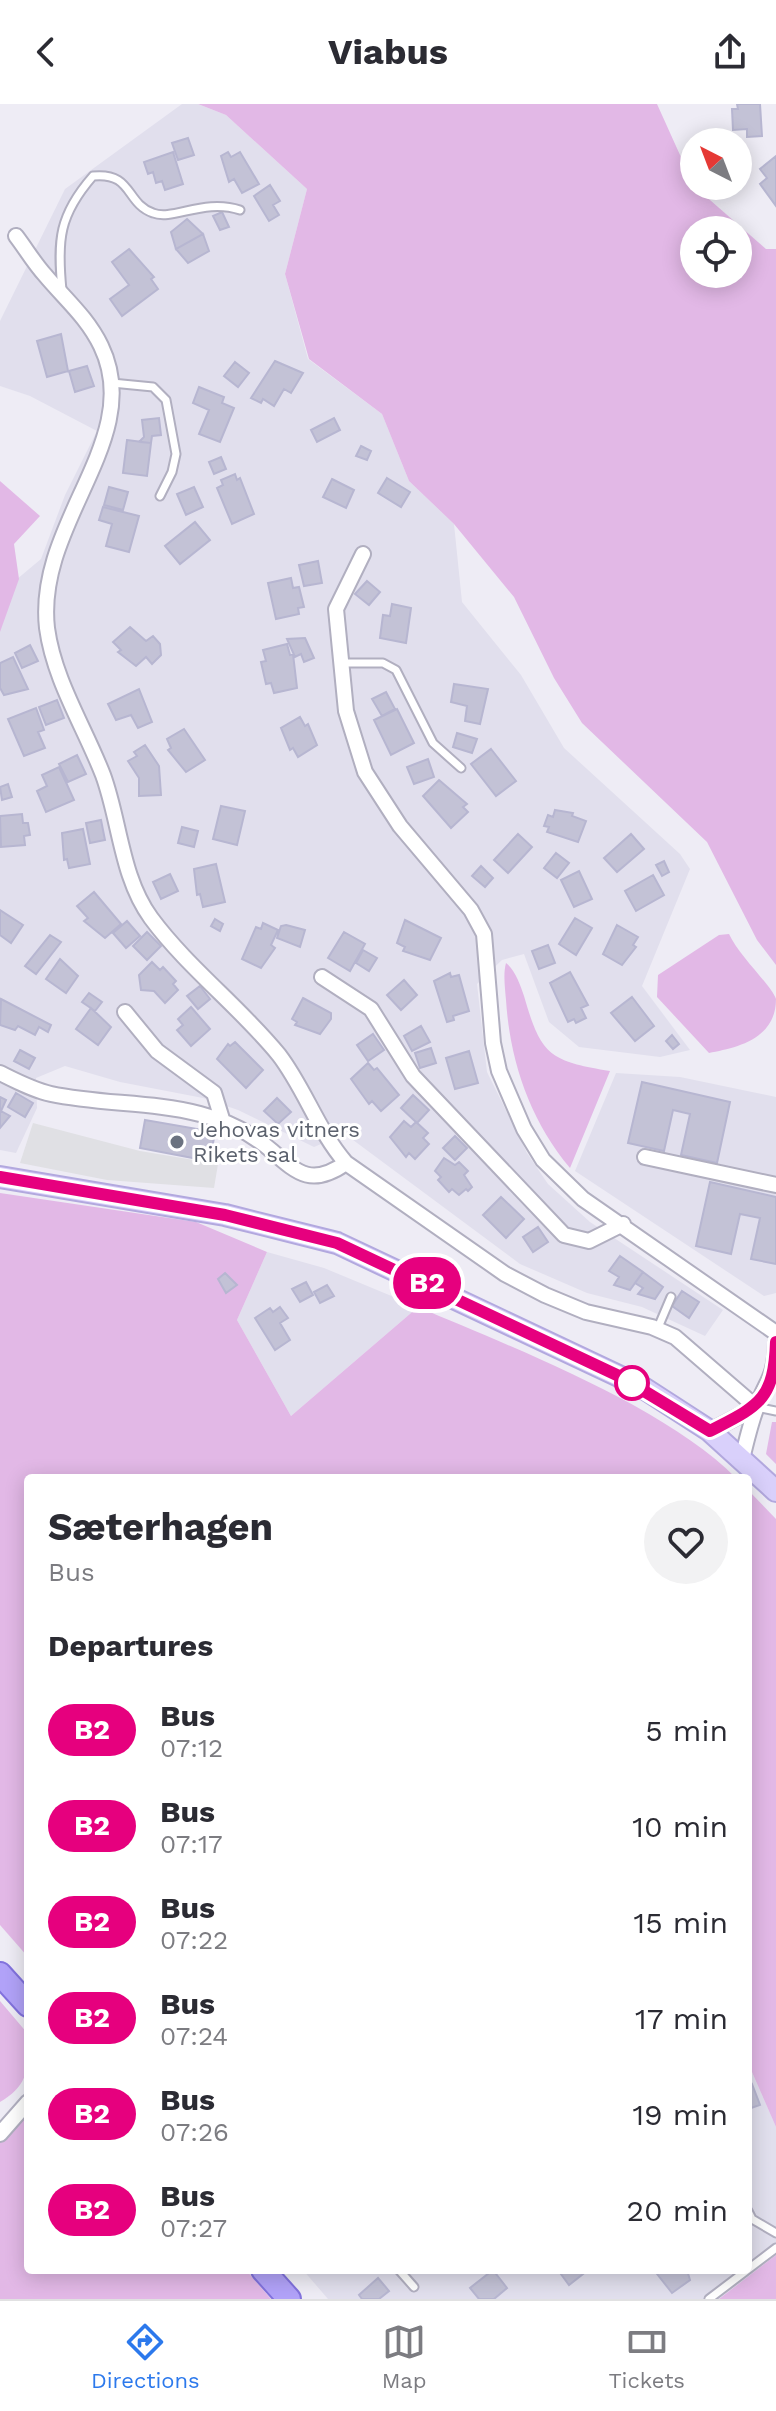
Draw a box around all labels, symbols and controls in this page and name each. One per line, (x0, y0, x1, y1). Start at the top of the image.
icon: back (24, 30, 68, 74)
icon: share (708, 30, 752, 74)
text: Viabus (328, 31, 448, 73)
north arrow (680, 128, 752, 200)
map controls (680, 128, 752, 288)
button: locate (680, 216, 752, 288)
place label: Jehovas vitners Rikets sal (193, 1117, 360, 1167)
marker: Jehovas vitners Rikets sal (168, 1133, 186, 1151)
line badge: B2 (391, 1257, 463, 1309)
text: B2 (409, 1266, 445, 1299)
unlabelled marker (615, 1366, 649, 1400)
button: heart (644, 1500, 728, 1584)
text: Sæterhagen (48, 1505, 273, 1549)
text: Bus (48, 1557, 95, 1587)
text: Departures (48, 1628, 213, 1663)
text: Bus (160, 1698, 215, 1733)
text: B2 (74, 1713, 110, 1746)
text: 5 min (645, 1713, 728, 1748)
text: 07:12 (160, 1733, 223, 1763)
text: Bus (160, 1794, 215, 1829)
text: B2 (74, 1809, 110, 1842)
text: 10 min (632, 1809, 728, 1844)
text: 07:17 (160, 1829, 223, 1859)
text: Bus (160, 1890, 215, 1925)
text: B2 (74, 1905, 110, 1938)
text: 15 min (633, 1905, 728, 1940)
text: 07:22 (160, 1925, 228, 1955)
text: Bus (160, 1986, 215, 2021)
text: B2 (74, 2001, 110, 2034)
text: 17 min (635, 2001, 728, 2036)
text: 07:24 (160, 2021, 228, 2051)
text: Bus (160, 2082, 215, 2117)
text: B2 (74, 2097, 110, 2130)
text: 19 min (632, 2097, 728, 2132)
text: 07:26 (160, 2117, 229, 2147)
text: Bus (160, 2178, 215, 2213)
text: B2 (74, 2193, 110, 2226)
text: 20 min (626, 2193, 728, 2228)
text: 07:27 (160, 2213, 227, 2243)
tab: Directions (91, 2320, 200, 2393)
tab: Map (382, 2320, 427, 2393)
tab: Tickets (609, 2320, 685, 2393)

